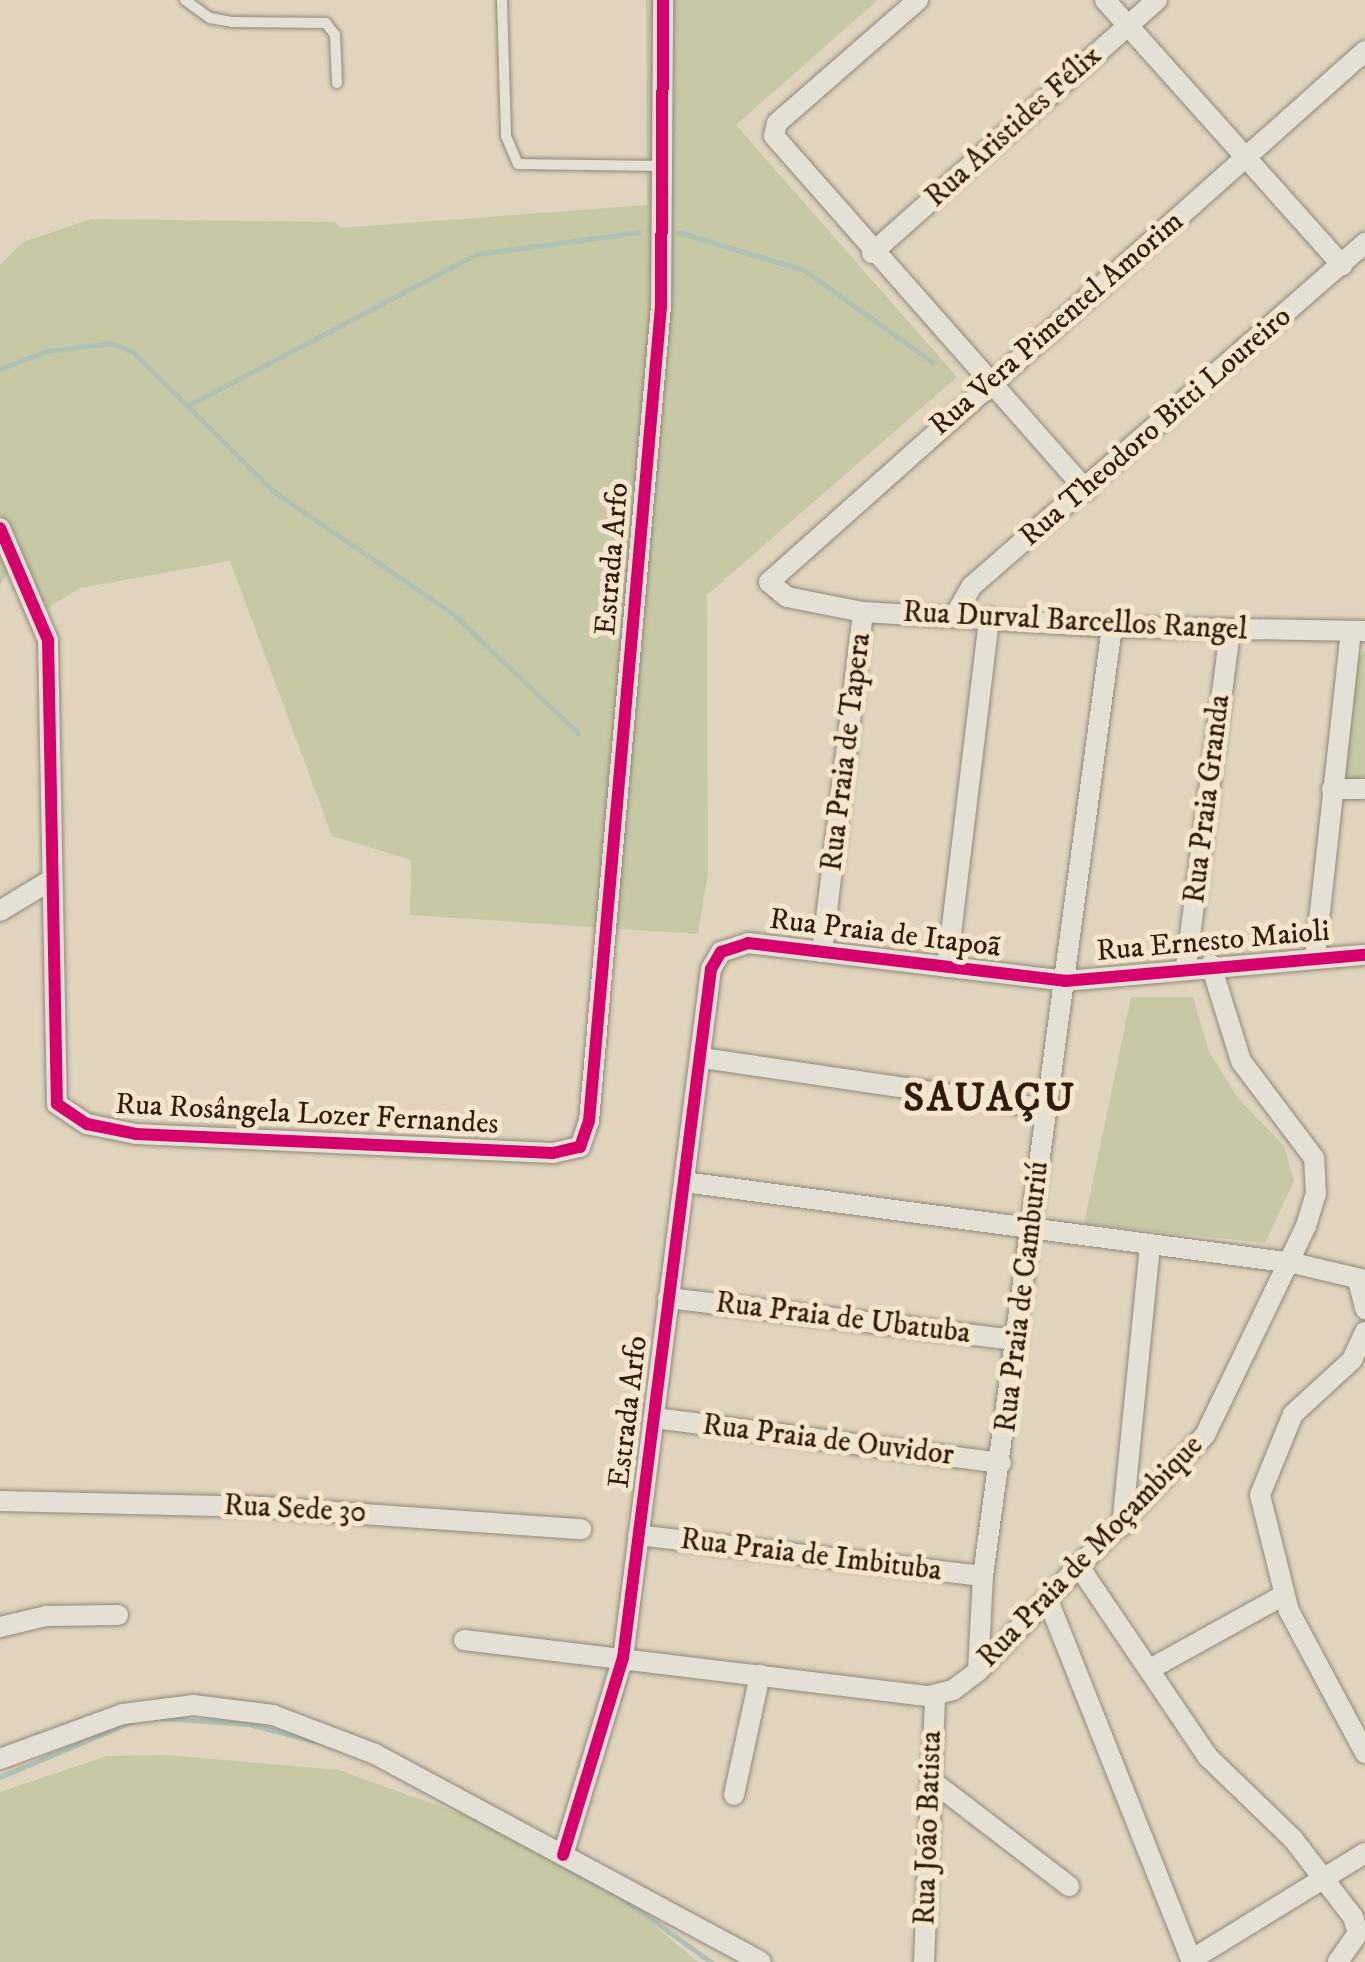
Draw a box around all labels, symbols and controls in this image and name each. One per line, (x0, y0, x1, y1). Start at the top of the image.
street label: Rua Aristides Félix (919, 39, 1109, 215)
street label: Rua Vera Pimentel Amorim (923, 204, 1191, 444)
street label: Rua Theodoro Bitti Loureiro (1013, 299, 1299, 555)
street label: Estrada Arfo (588, 481, 638, 637)
street label: Rua Durval Barcellos Rangel (902, 595, 1248, 649)
street label: Rua Praia de Tapera (815, 631, 879, 873)
street label: Rua Praia Granda (1177, 693, 1239, 905)
street label: Rua Praia de Itapoã (768, 902, 1002, 966)
street label: Rua Ernesto Maioli (1095, 914, 1331, 970)
district label: SAUAÇU (903, 1075, 1077, 1123)
street label: Rua Rosângela Lozer Fernandes (115, 1087, 499, 1143)
street label: Rua Praia de Camburiú (989, 1160, 1057, 1434)
street label: Rua Praia de Ubatuba (713, 1286, 973, 1352)
street label: Estrada Arfo (602, 1334, 656, 1490)
street label: Rua Praia de Ouvidor (700, 1408, 956, 1474)
street label: Rua Praia de Moçambique (971, 1428, 1211, 1676)
street label: Rua Sede 30 (223, 1488, 367, 1532)
street label: Rua Praia de Imbituba (678, 1522, 944, 1590)
street label: Rua João Batista (908, 1730, 950, 1926)

